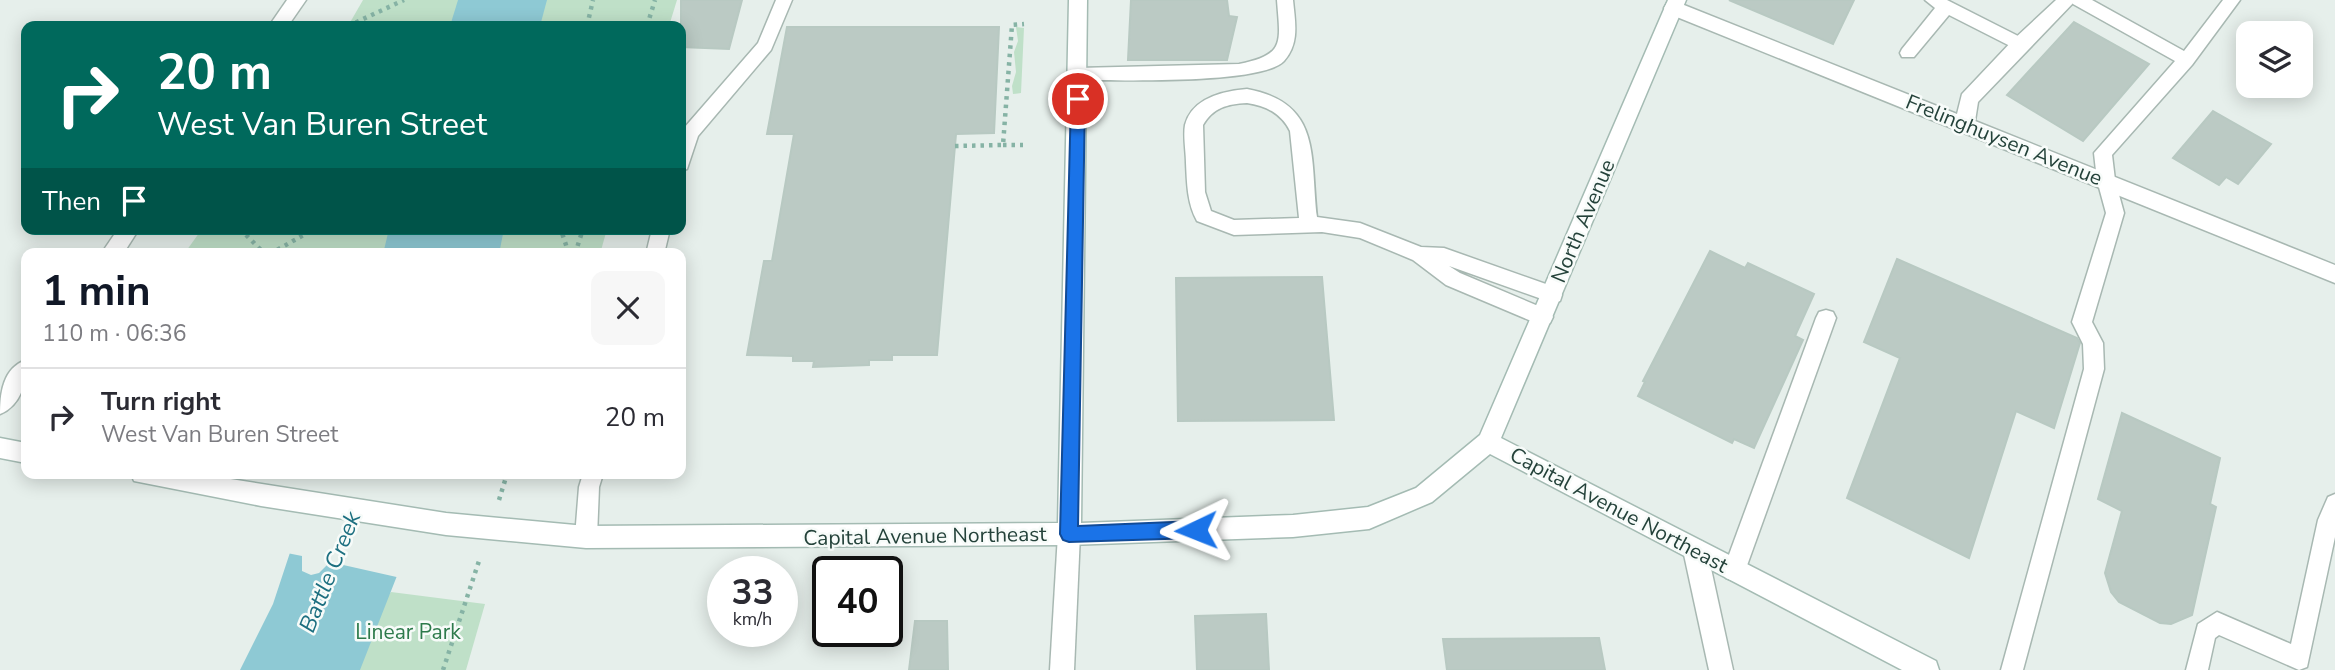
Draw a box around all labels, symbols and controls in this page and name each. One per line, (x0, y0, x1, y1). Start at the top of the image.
map controls (2236, 21, 2313, 98)
button: layers (2236, 21, 2313, 98)
text: 20 m (157, 39, 272, 106)
icon: right (42, 49, 133, 140)
pin (1048, 69, 1108, 129)
icon: arrive (1059, 80, 1097, 118)
street label: Frelinghuysen Avenue (1902, 88, 2106, 192)
text: West Van Buren Street (157, 103, 487, 146)
street label: North Avenue (1544, 155, 1622, 287)
icon: arrive (115, 182, 153, 220)
text: Then (42, 184, 101, 219)
text: 1 min (42, 263, 151, 320)
button: close (591, 271, 665, 345)
text: 110 m · 06:36 (42, 318, 187, 349)
text: Turn right (101, 384, 220, 419)
icon: right (42, 398, 80, 436)
text: 20 m (605, 400, 665, 435)
text: West Van Buren Street (101, 419, 338, 450)
street label: Capital Avenue Northeast (1505, 441, 1734, 580)
position arrow (1159, 493, 1233, 567)
water label: Battle Creek (292, 506, 369, 637)
street label: Capital Avenue Northeast (803, 520, 1047, 552)
speed limit sign: 40 (812, 556, 903, 647)
text: 33 (731, 569, 774, 616)
text: km/h (733, 607, 772, 631)
park label: Linear Park (355, 618, 461, 646)

